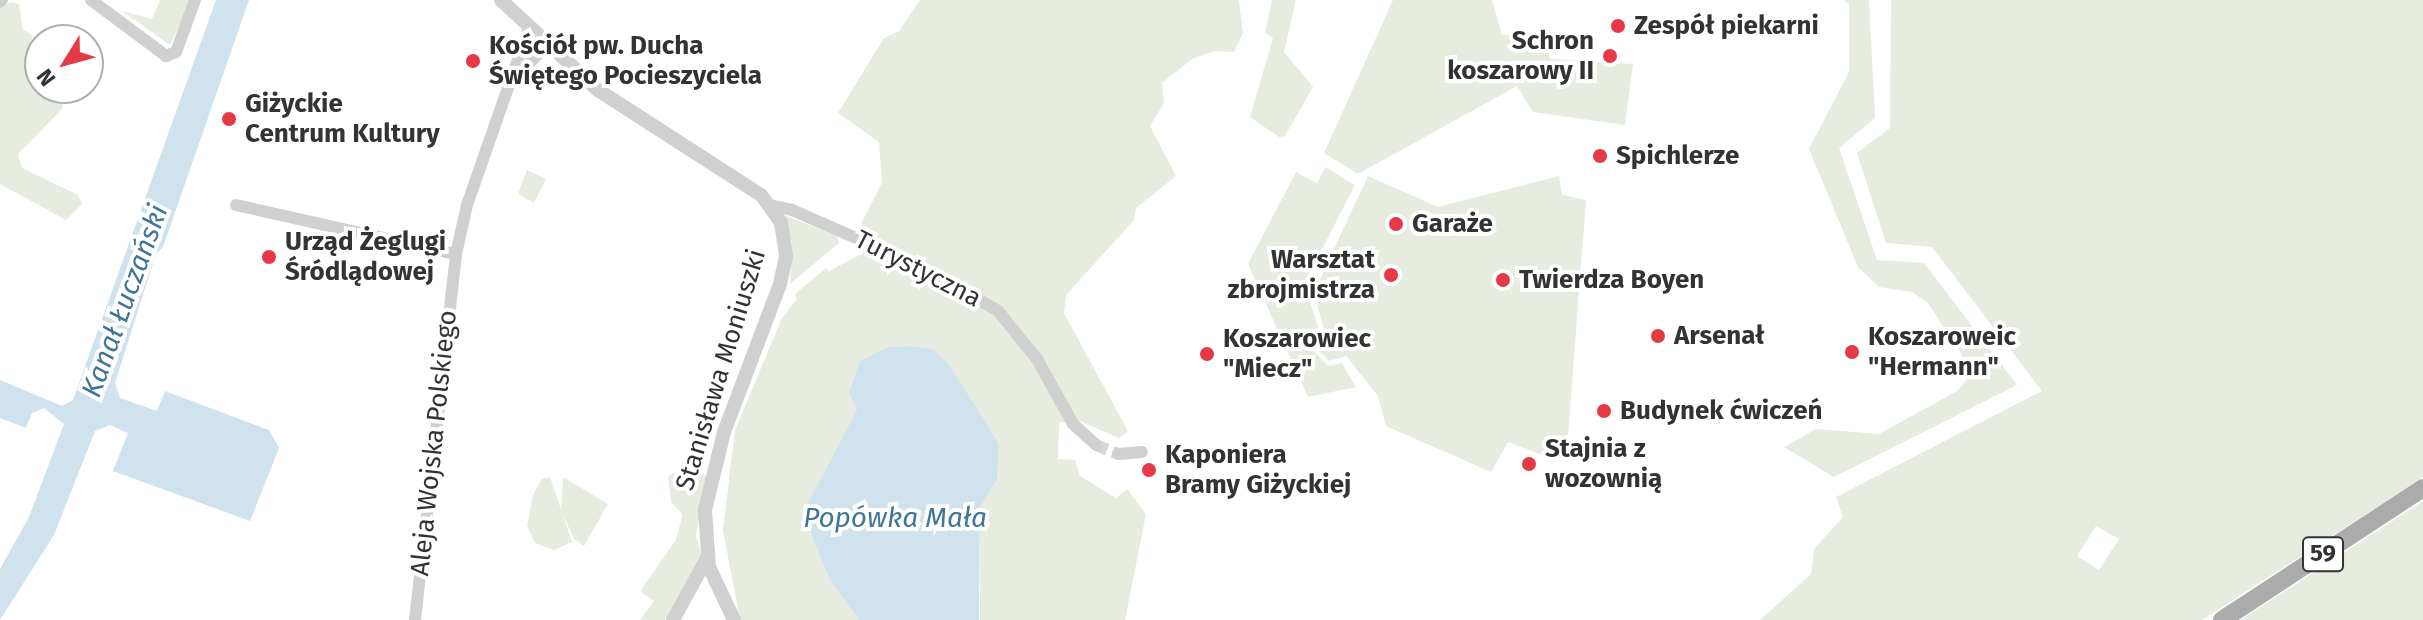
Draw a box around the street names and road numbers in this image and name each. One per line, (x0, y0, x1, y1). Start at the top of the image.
street label: Turystyczna (850, 224, 986, 314)
street label: Stanisława Moniuszki (669, 246, 773, 494)
street label: Aleja Wojska Polskiego (405, 309, 463, 577)
road number: 59 (2301, 534, 2345, 574)

